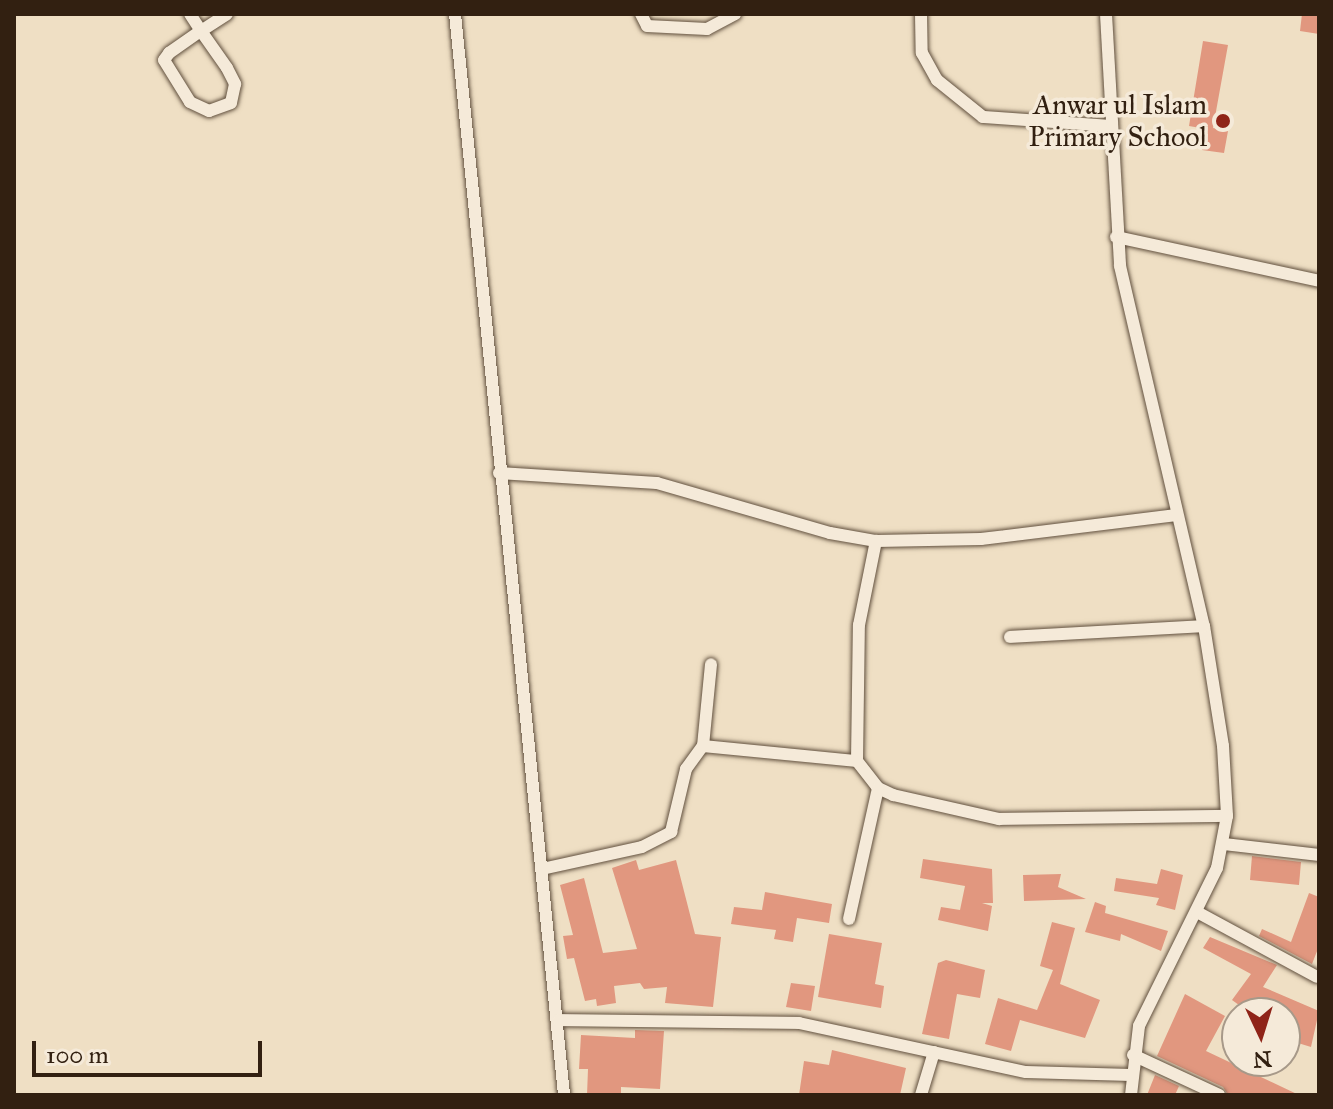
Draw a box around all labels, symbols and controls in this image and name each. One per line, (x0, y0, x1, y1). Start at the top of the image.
place label: Anwar ul Islam Primary School (1028, 88, 1207, 154)
marker: Anwar ul Islam Primary School (1214, 112, 1232, 130)
north arrow (1221, 997, 1301, 1077)
scale bar (36, 1025, 266, 1075)
text: 100 m (46, 1040, 109, 1070)
text: N (1252, 1045, 1273, 1074)

